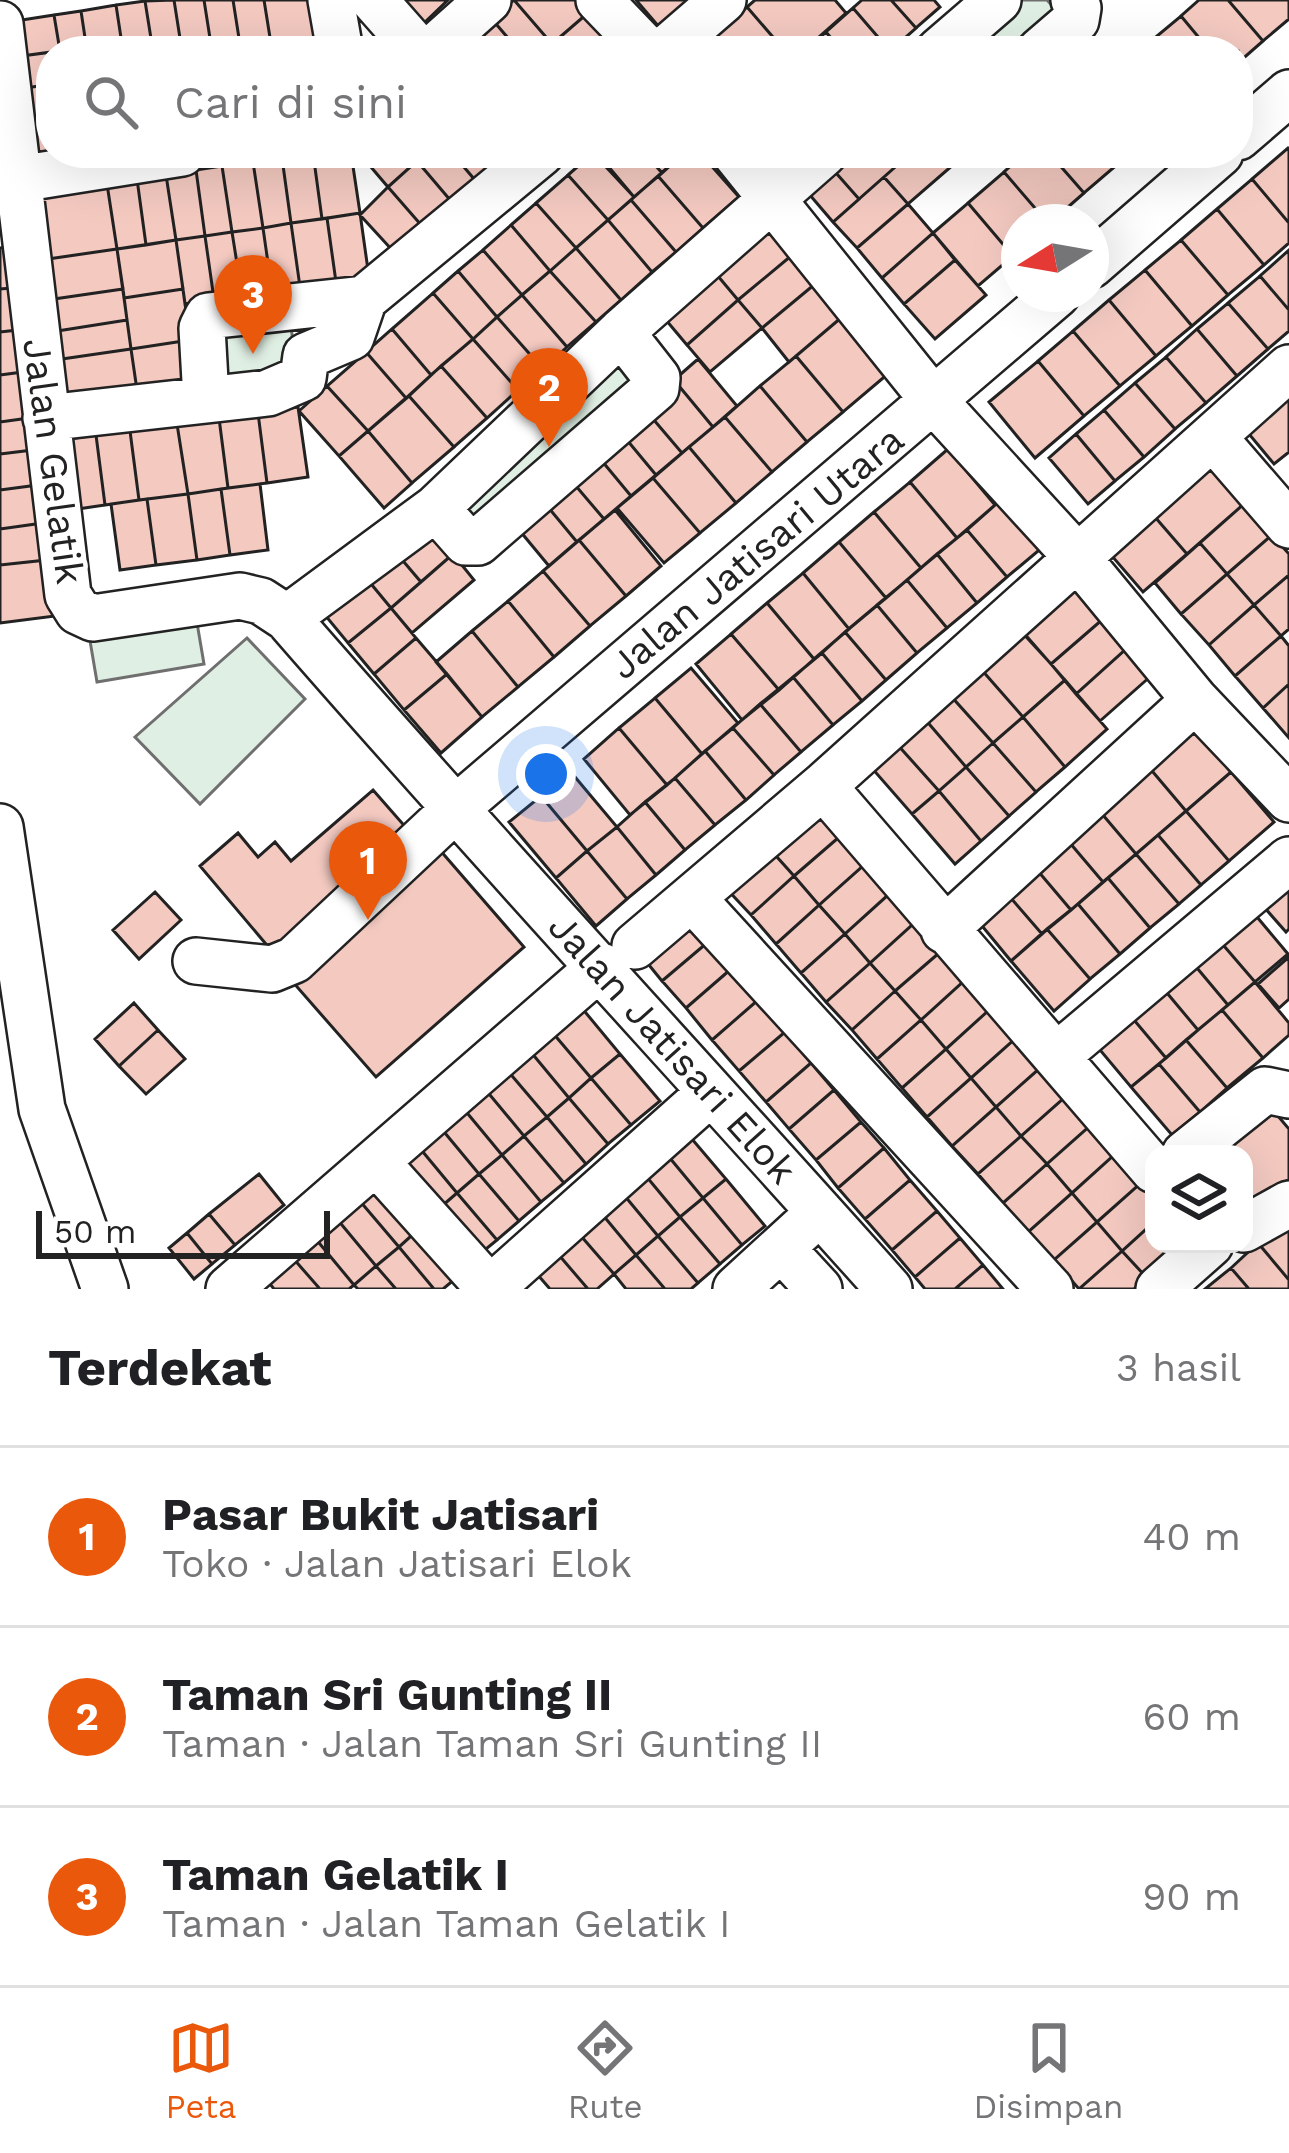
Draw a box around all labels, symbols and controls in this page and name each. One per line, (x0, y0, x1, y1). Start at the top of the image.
search box (36, 36, 1253, 168)
icon: search (78, 69, 144, 135)
text: Cari di sini (174, 76, 407, 129)
north arrow (1001, 204, 1109, 312)
pin: 3 (214, 255, 292, 354)
street label: Jalan Gelatik (14, 335, 93, 587)
pin: 2 (510, 348, 588, 447)
street label: Jalan Jatisari Utara (601, 417, 912, 688)
your location (516, 744, 576, 804)
pin: 1 (329, 821, 407, 920)
street label: Jalan Jatisari Elok (540, 904, 806, 1193)
map controls (1145, 1145, 1253, 1253)
button: layers (1145, 1145, 1253, 1253)
scale bar (36, 1205, 330, 1258)
text: 50 m (54, 1212, 136, 1251)
text: Terdekat (48, 1338, 272, 1397)
text: 3 hasil (1116, 1345, 1241, 1390)
text: Pasar Bukit Jatisari (162, 1488, 599, 1541)
text: 1 (79, 1514, 95, 1559)
text: 40 m (1142, 1514, 1241, 1559)
text: Toko · Jalan Jatisari Elok (162, 1541, 632, 1586)
text: Taman Sri Gunting II (162, 1668, 612, 1721)
text: 2 (75, 1694, 99, 1739)
text: 60 m (1143, 1694, 1241, 1739)
text: Taman · Jalan Taman Sri Gunting II (162, 1721, 822, 1766)
text: Taman Gelatik I (162, 1848, 509, 1901)
text: 3 (75, 1874, 99, 1919)
text: 90 m (1142, 1874, 1241, 1919)
text: Taman · Jalan Taman Gelatik I (162, 1901, 731, 1946)
tab: Peta (166, 2015, 236, 2126)
tab: Rute (568, 2015, 642, 2126)
tab: Disimpan (974, 2015, 1123, 2126)

